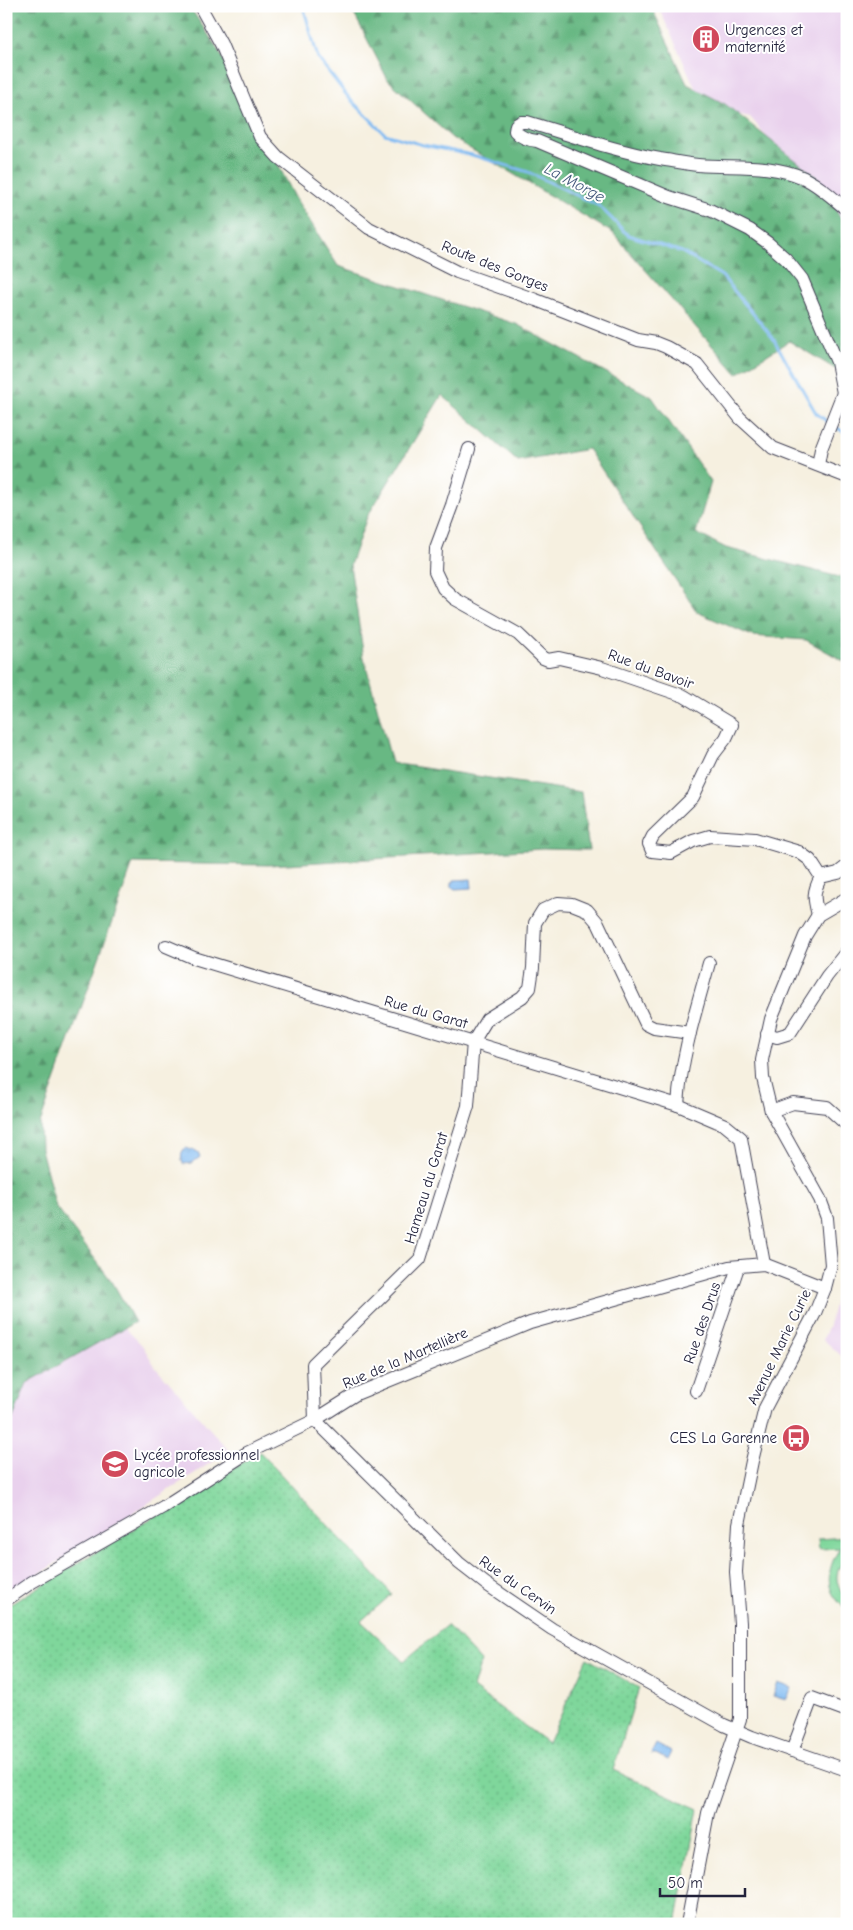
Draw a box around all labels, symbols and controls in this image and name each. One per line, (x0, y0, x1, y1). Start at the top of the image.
place label: Urgences et maternité (725, 21, 803, 56)
building icon: Urgences et maternité (691, 24, 721, 54)
water label: La Morge (541, 160, 608, 206)
street label: Route des Gorges (439, 236, 551, 296)
street label: Rue du Bavoir (606, 645, 696, 693)
street label: Rue du Garat (382, 992, 470, 1033)
street label: Hameau du Garat (400, 1129, 452, 1246)
street label: Rue des Drus (680, 1280, 724, 1366)
street label: Avenue Marie Curie (743, 1286, 815, 1408)
street label: Rue de la Martellière (340, 1323, 471, 1392)
bus stop icon: CES La Garenne (781, 1423, 811, 1453)
place label: CES La Garenne (670, 1429, 777, 1447)
place label: Lycée professionnel agricole (134, 1446, 259, 1481)
school or university icon: Lycée professionnel agricole (100, 1449, 130, 1479)
street label: Rue du Cervin (476, 1552, 560, 1618)
scale bar (660, 1865, 746, 1897)
text: 50 m (668, 1874, 703, 1892)

